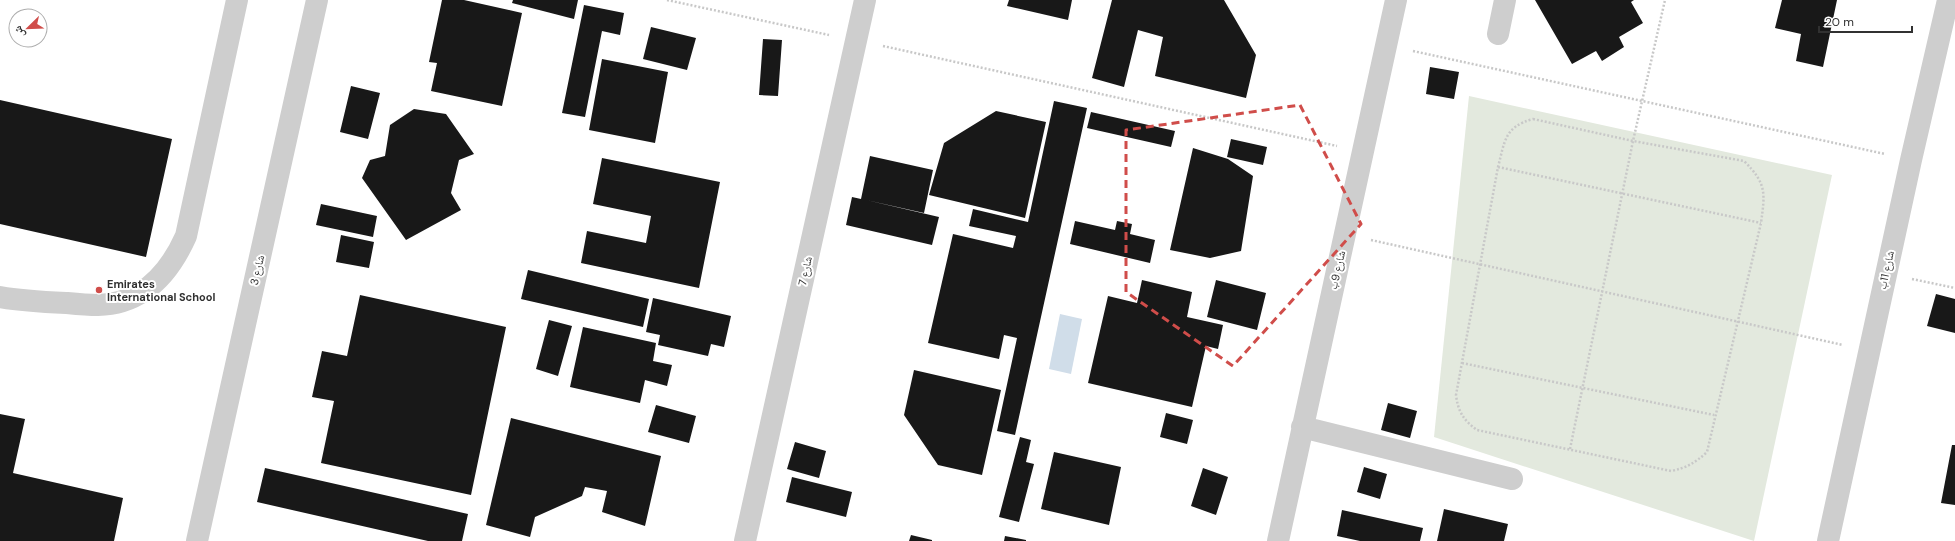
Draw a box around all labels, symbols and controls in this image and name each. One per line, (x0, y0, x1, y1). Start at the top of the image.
north arrow (8, 8, 48, 48)
scale bar (1819, 8, 1912, 34)
text: 20 m (1825, 14, 1854, 30)
text: ش (10, 23, 28, 40)
street label: شارع 9ب (1326, 249, 1348, 291)
street label: شارع 11ب (1875, 249, 1897, 291)
street label: شارع 3 (247, 254, 267, 286)
street label: شارع 7 (795, 255, 815, 287)
place label: Emirates International School (107, 277, 215, 304)
marker: Emirates International School (94, 285, 104, 295)

